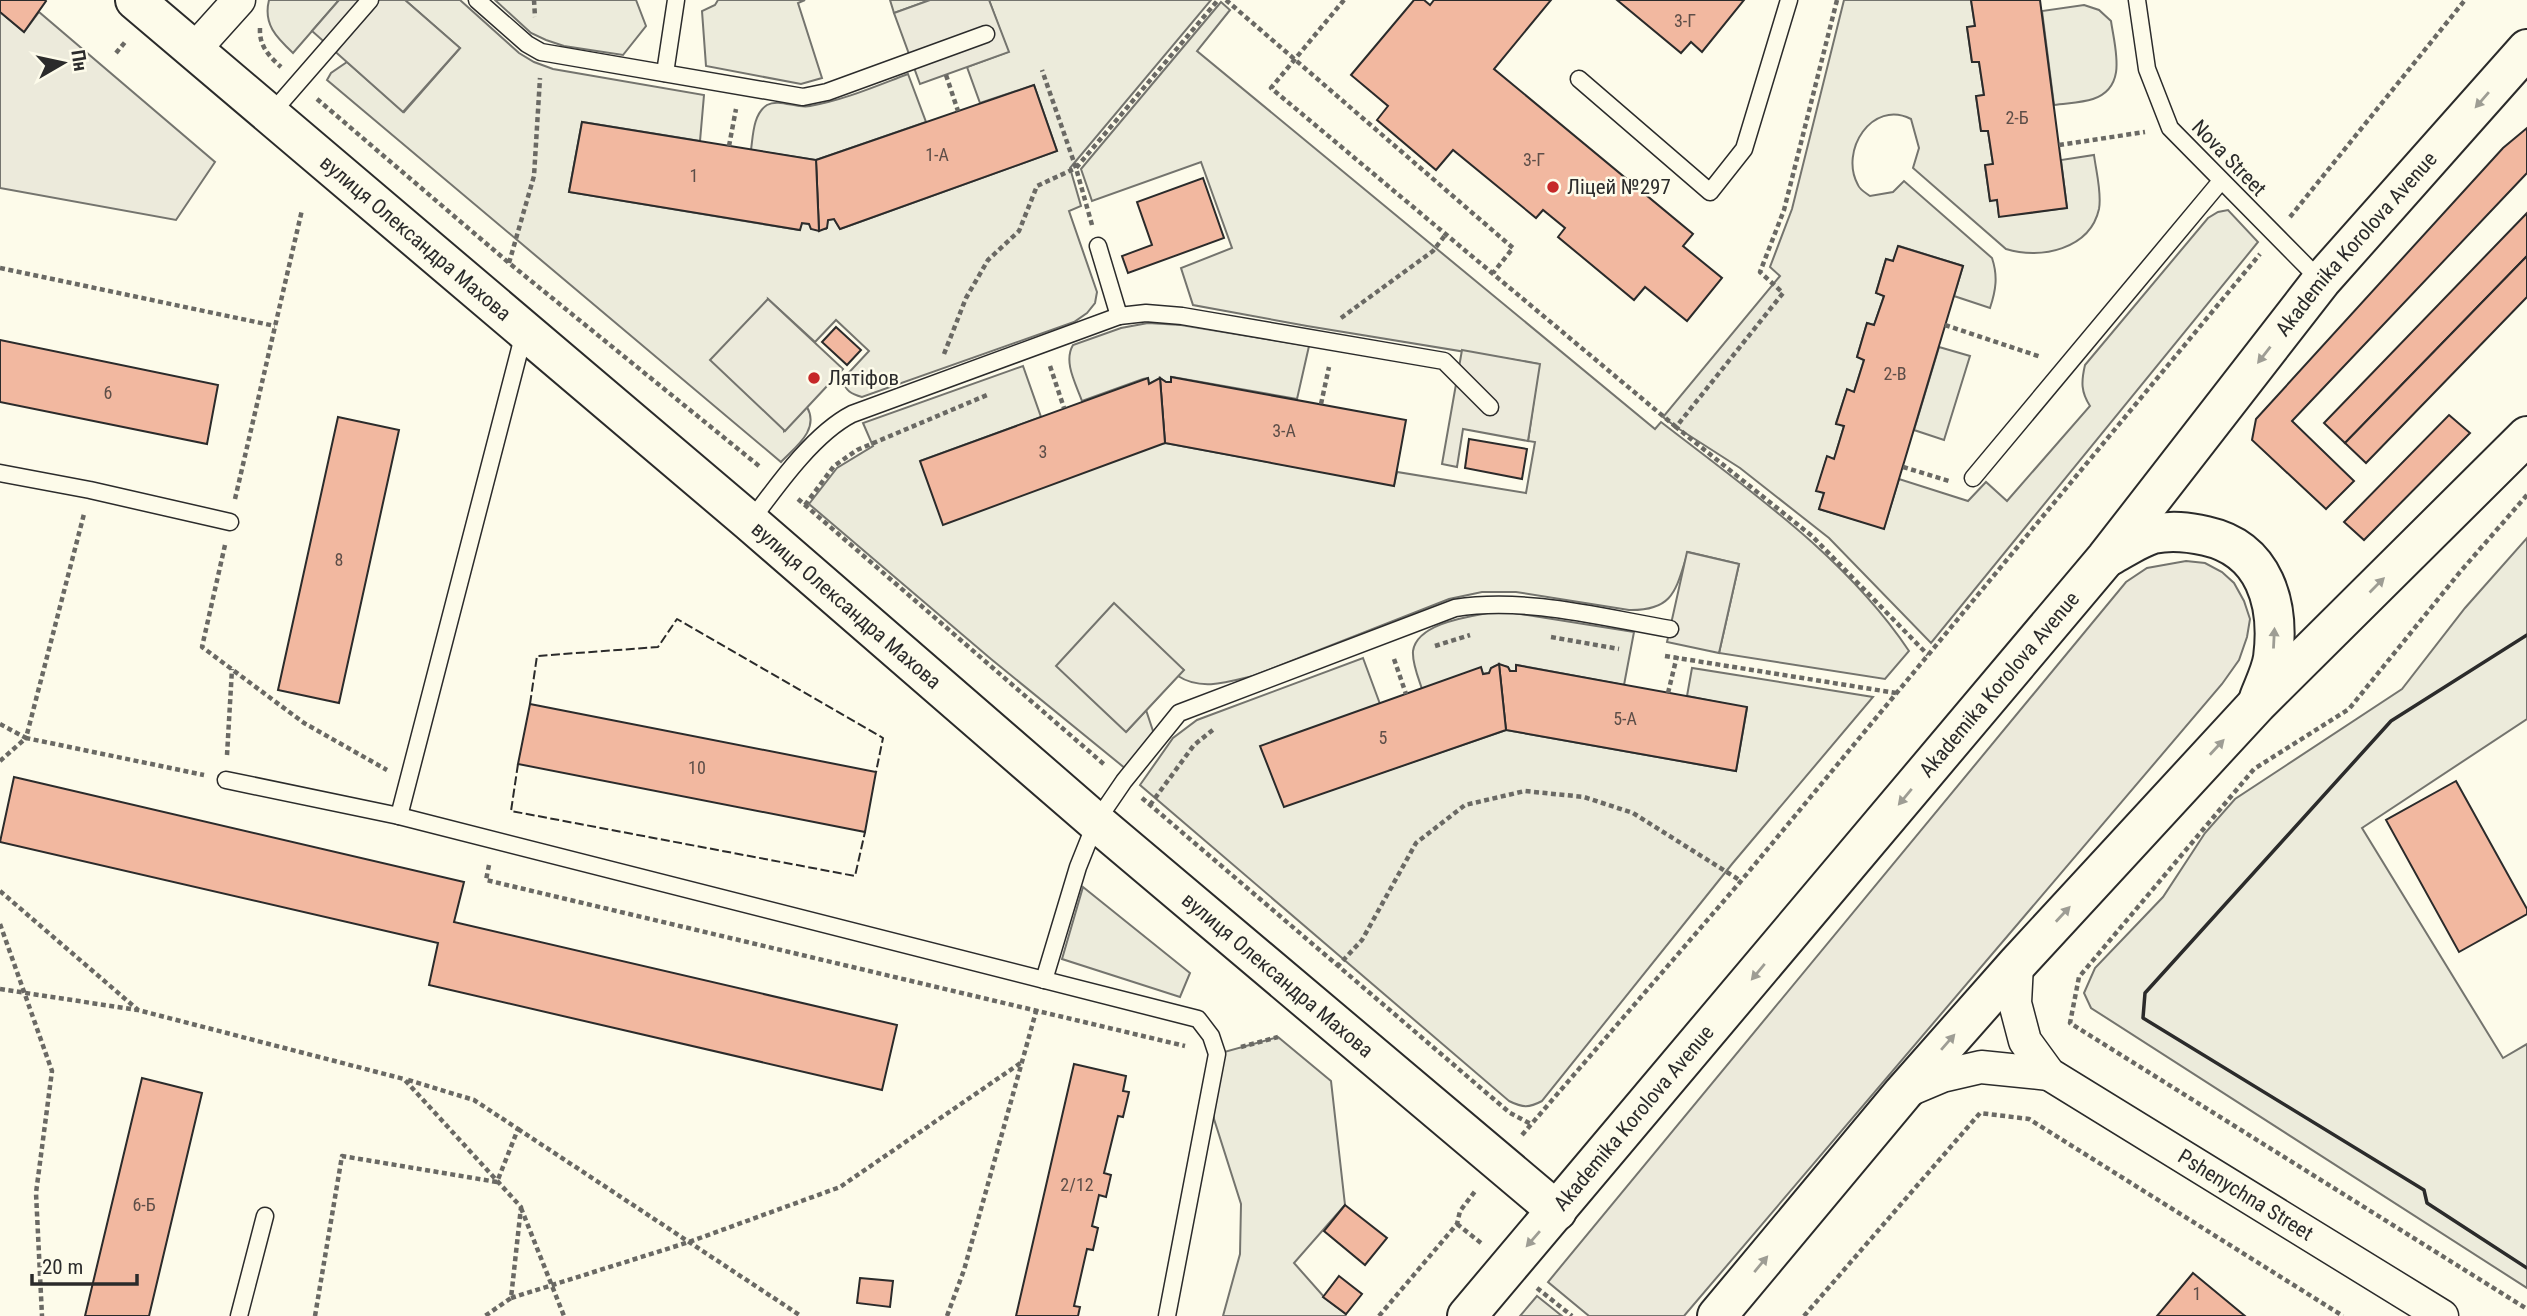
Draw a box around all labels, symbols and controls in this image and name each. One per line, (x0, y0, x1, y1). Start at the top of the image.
house number: 3-Г (1674, 10, 1696, 31)
north arrow (28, 28, 98, 98)
text: Пн (66, 48, 92, 73)
one-way arrow (2474, 91, 2490, 109)
house number: 2-Б (2005, 107, 2029, 128)
street label: Nova Street (2187, 115, 2271, 201)
house number: 1-А (925, 144, 949, 165)
street label: Akademika Korolova Avenue (2271, 147, 2442, 341)
house number: 3-Г (1523, 149, 1545, 170)
street label: вулиця Олександра Махова (315, 151, 516, 326)
house number: 1 (690, 165, 698, 186)
place label: Ліцей №297 (1567, 175, 1671, 199)
marker: Ліцей №297 (1545, 179, 1561, 195)
one-way arrow (2257, 345, 2272, 363)
house number: 2-В (1883, 363, 1907, 384)
place label: Лятіфов (828, 366, 899, 390)
marker: Лятіфов (806, 370, 822, 386)
house number: 6 (104, 382, 112, 403)
house number: 3-А (1272, 420, 1296, 441)
house number: 3 (1039, 441, 1047, 462)
street label: вулиця Олександра Махова (747, 517, 946, 694)
house number: 8 (335, 549, 343, 570)
one-way arrow (2368, 577, 2385, 593)
street label: Akademika Korolova Avenue (1915, 587, 2084, 782)
one-way arrow (2269, 627, 2280, 649)
house number: 5-А (1613, 708, 1637, 729)
house number: 5 (1379, 727, 1388, 748)
one-way arrow (2209, 739, 2225, 756)
house number: 10 (688, 757, 706, 778)
one-way arrow (1898, 789, 1913, 806)
street label: вулиця Олександра Махова (1177, 888, 1378, 1062)
one-way arrow (2055, 905, 2071, 923)
one-way arrow (1751, 962, 1766, 980)
street label: Akademika Korolova Avenue (1549, 1020, 1719, 1215)
one-way arrow (1940, 1033, 1956, 1051)
street label: Pshenychna Street (2174, 1144, 2318, 1246)
house number: 2/12 (1060, 1174, 1094, 1195)
house number: 6-Б (132, 1194, 156, 1215)
one-way arrow (1526, 1231, 1541, 1248)
scale bar (32, 1242, 136, 1286)
text: 20 m (42, 1255, 83, 1279)
one-way arrow (1753, 1255, 1768, 1272)
house number: 1 (2193, 1283, 2201, 1304)

